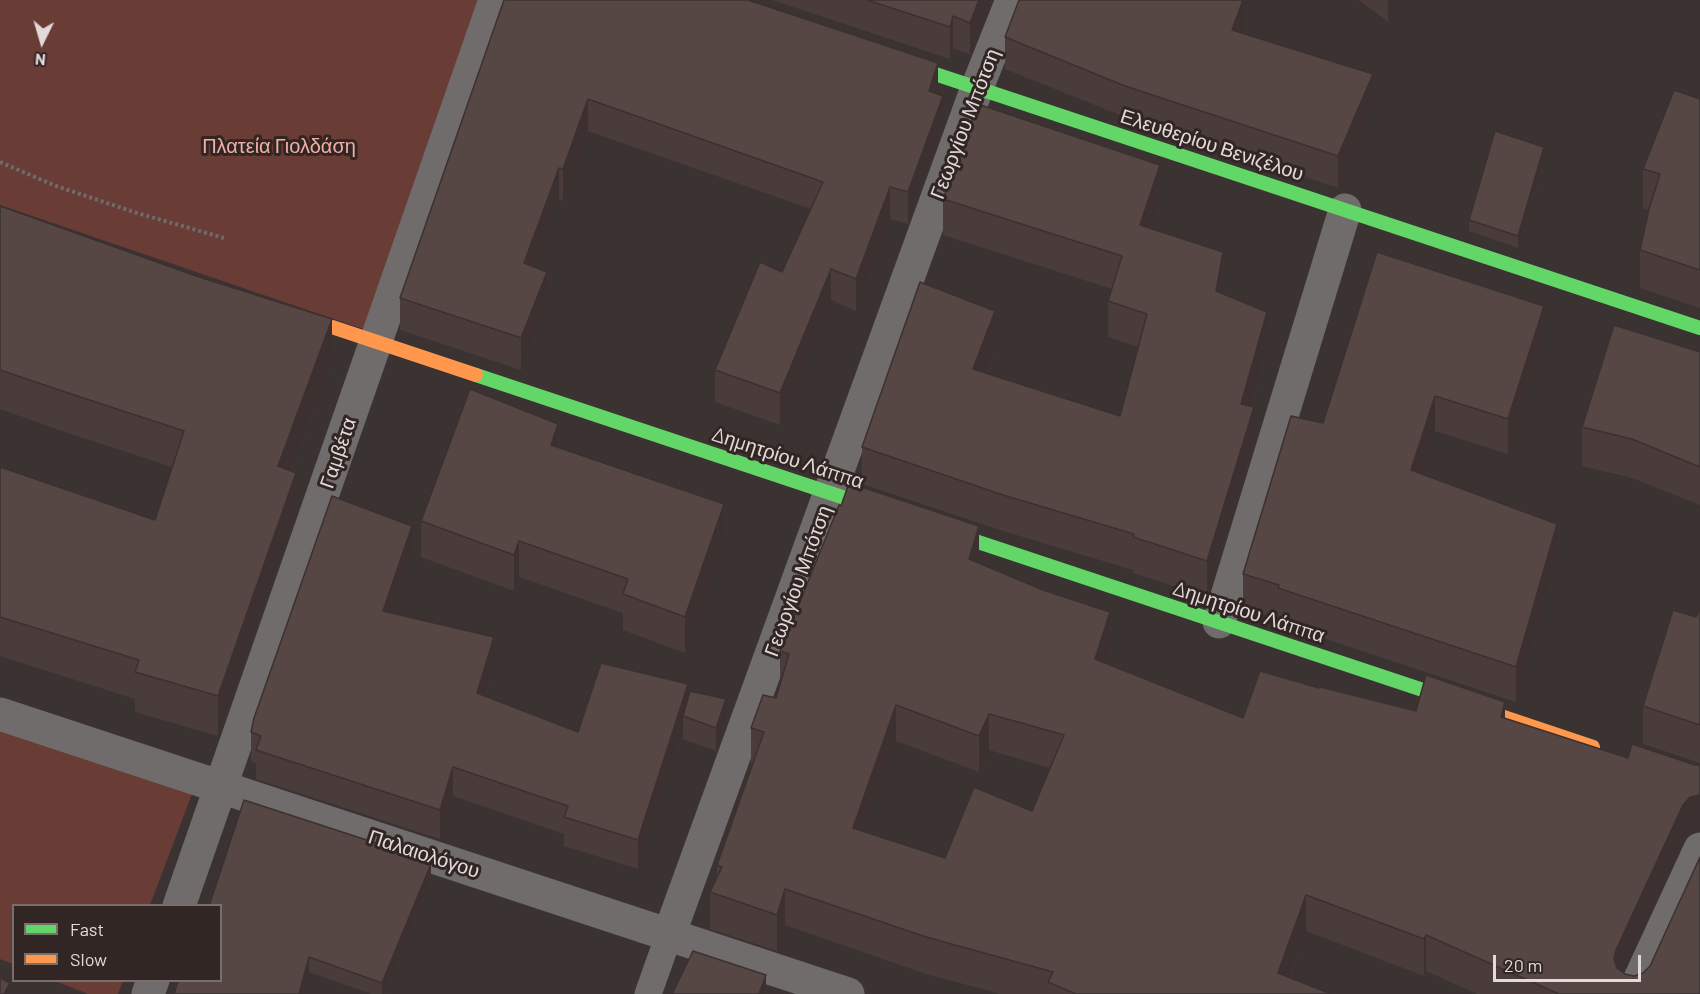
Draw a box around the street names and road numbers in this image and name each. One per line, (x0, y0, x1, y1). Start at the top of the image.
street label: Γεωργίου Μπότση (925, 46, 1005, 202)
street label: Ελευθερίου Βενιζέλου (1117, 104, 1307, 186)
street label: Γαμβέτα (315, 415, 361, 491)
street label: Δημητρίου Λάππα (709, 422, 867, 494)
street label: Γεωργίου Μπότση (760, 502, 836, 660)
street label: Δημητρίου Λάππα (1170, 576, 1328, 648)
street label: Παλαιολόγου (365, 825, 483, 883)

